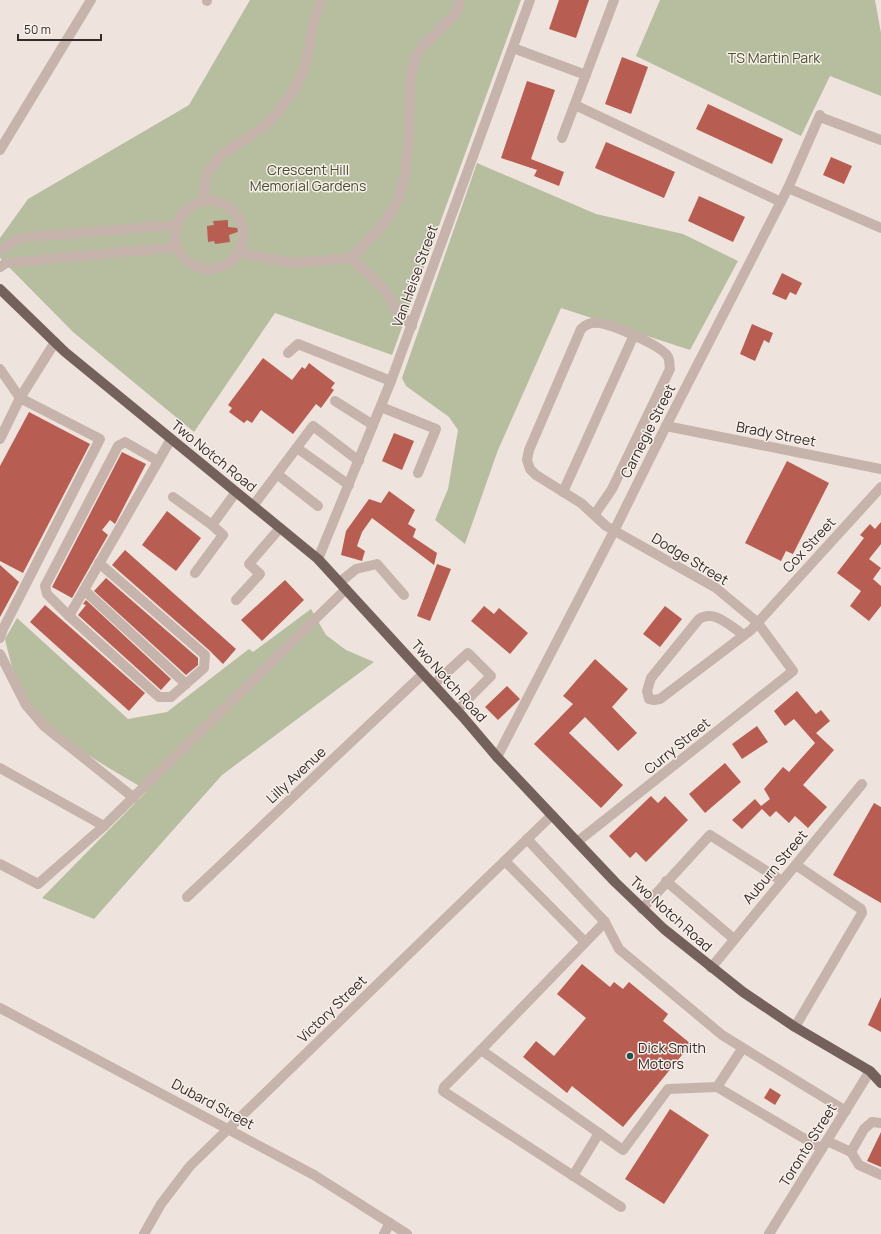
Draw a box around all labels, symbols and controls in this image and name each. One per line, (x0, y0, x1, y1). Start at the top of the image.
scale bar (18, 16, 101, 42)
text: 50 m (24, 21, 51, 38)
park label: TS Martin Park (728, 48, 821, 67)
park label: Crescent Hill Memorial Gardens (250, 160, 366, 195)
street label: Van Heise Street (387, 222, 442, 329)
street label: Carnegie Street (616, 380, 680, 481)
street label: Two Notch Road (168, 415, 261, 496)
street label: Brady Street (735, 416, 818, 451)
street label: Cox Street (778, 513, 840, 577)
street label: Dodge Street (648, 528, 732, 589)
street label: Two Notch Road (407, 636, 491, 726)
street label: Curry Street (640, 713, 714, 778)
street label: Lilly Avenue (262, 742, 330, 807)
street label: Auburn Street (738, 825, 811, 908)
street label: Two Notch Road (626, 872, 716, 956)
street label: Victory Street (293, 971, 371, 1046)
place label: Dick Smith Motors (638, 1038, 706, 1073)
marker: Dick Smith Motors (625, 1051, 635, 1061)
street label: Dubard Street (169, 1074, 258, 1133)
street label: Toronto Street (774, 1099, 841, 1190)

